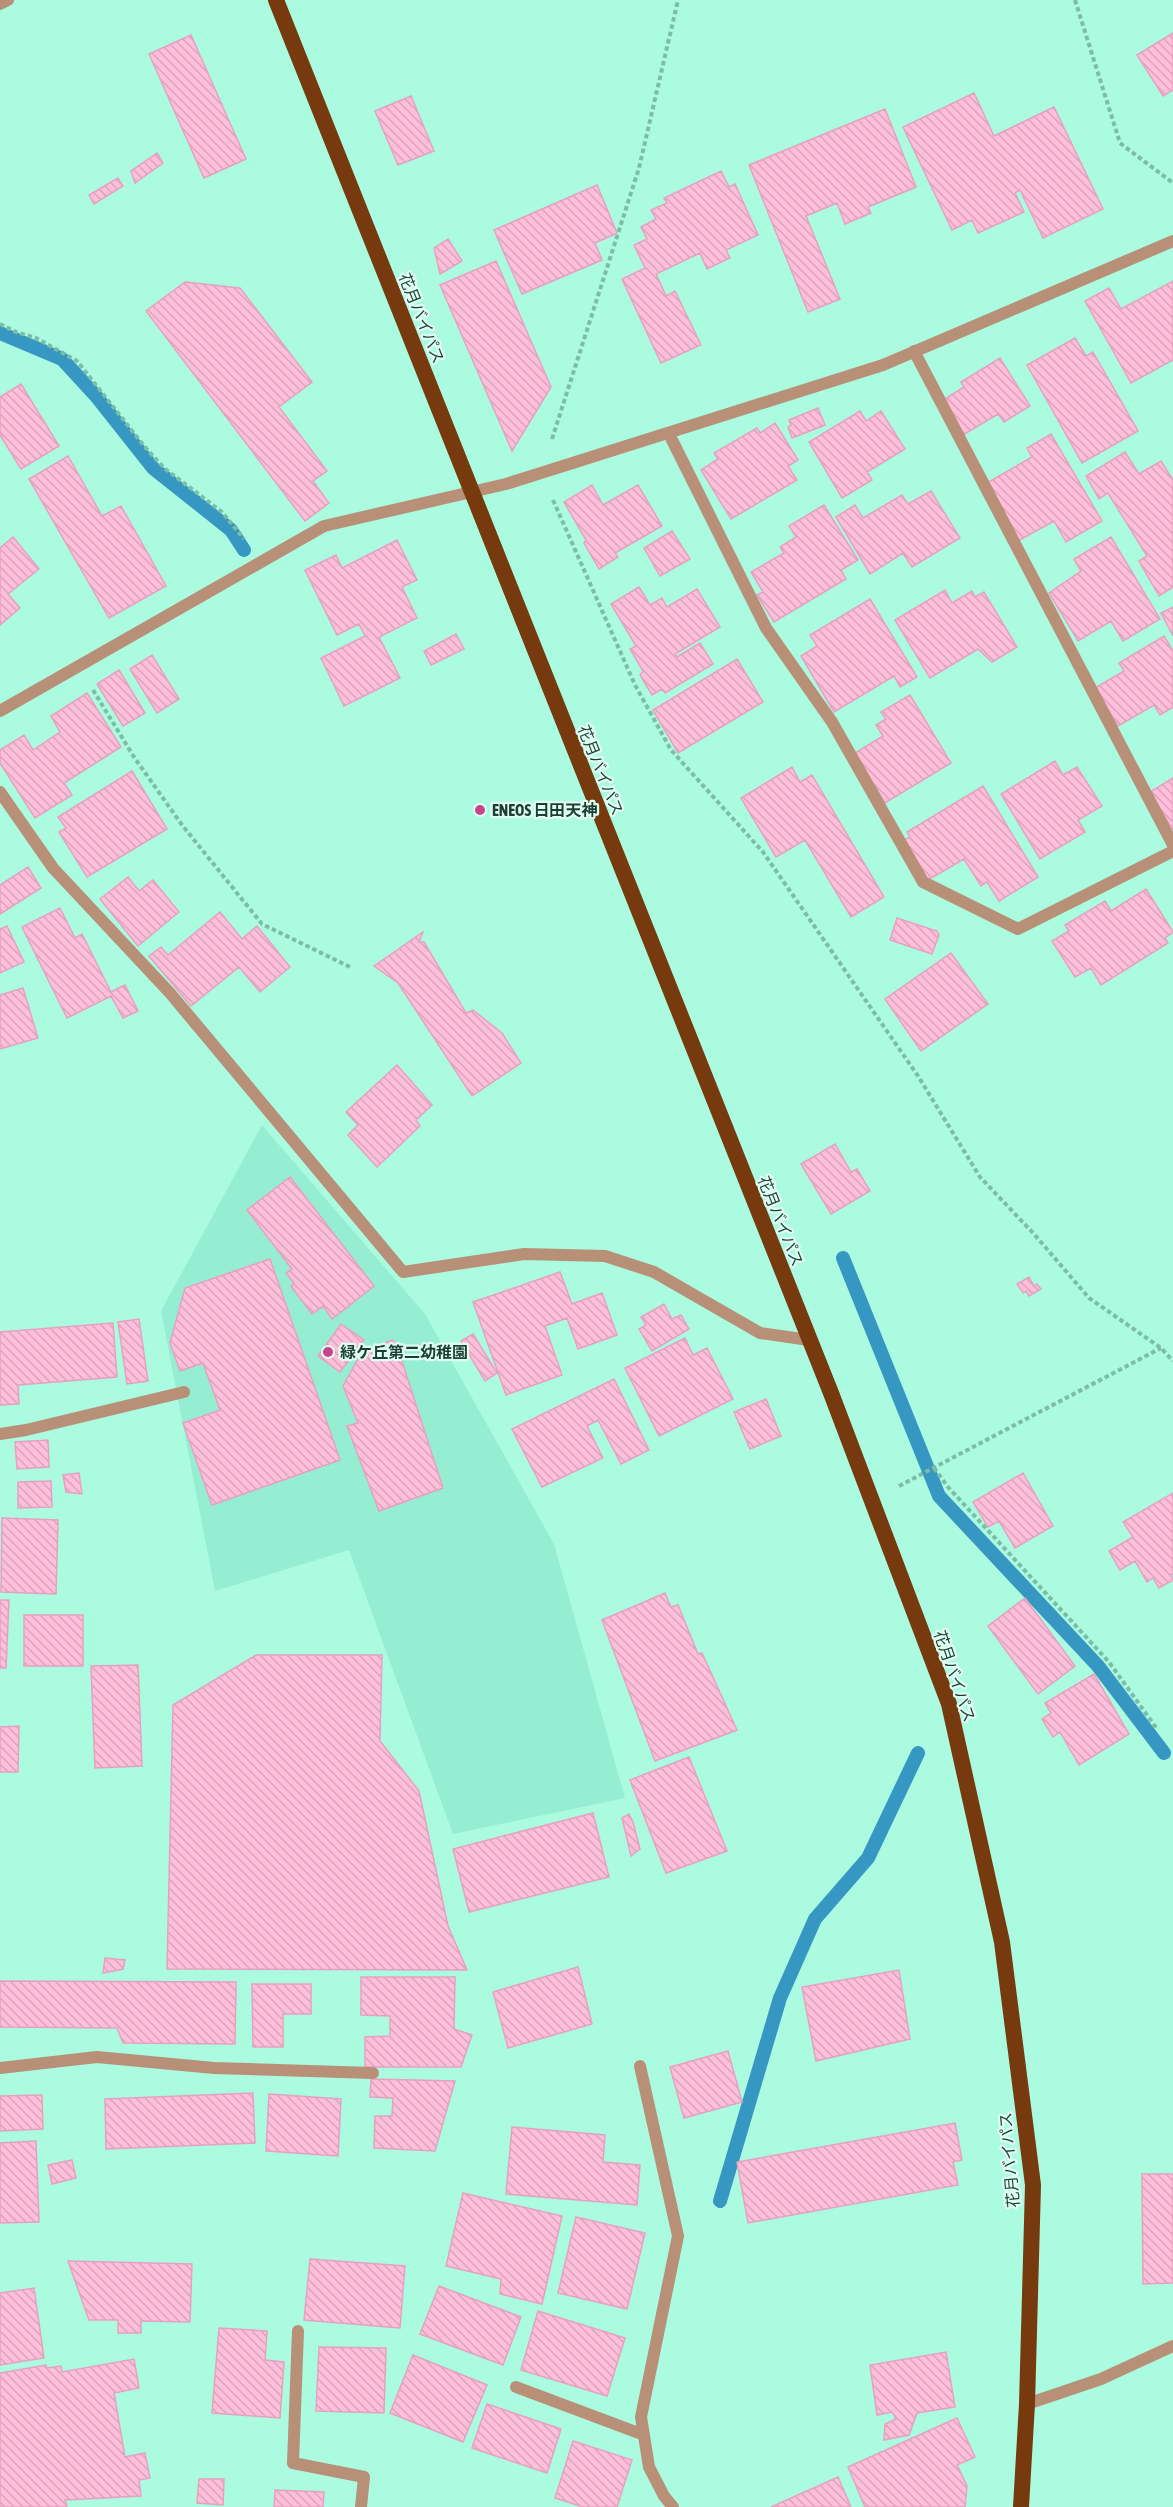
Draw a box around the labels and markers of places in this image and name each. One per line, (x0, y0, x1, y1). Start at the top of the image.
place label: ENEOS 日田天神 (492, 801, 597, 819)
marker: ENEOS 日田天神 (473, 803, 487, 817)
place label: 緑ケ丘第二幼稚園 (340, 1343, 468, 1361)
marker: 緑ケ丘第二幼稚園 (321, 1345, 335, 1359)

